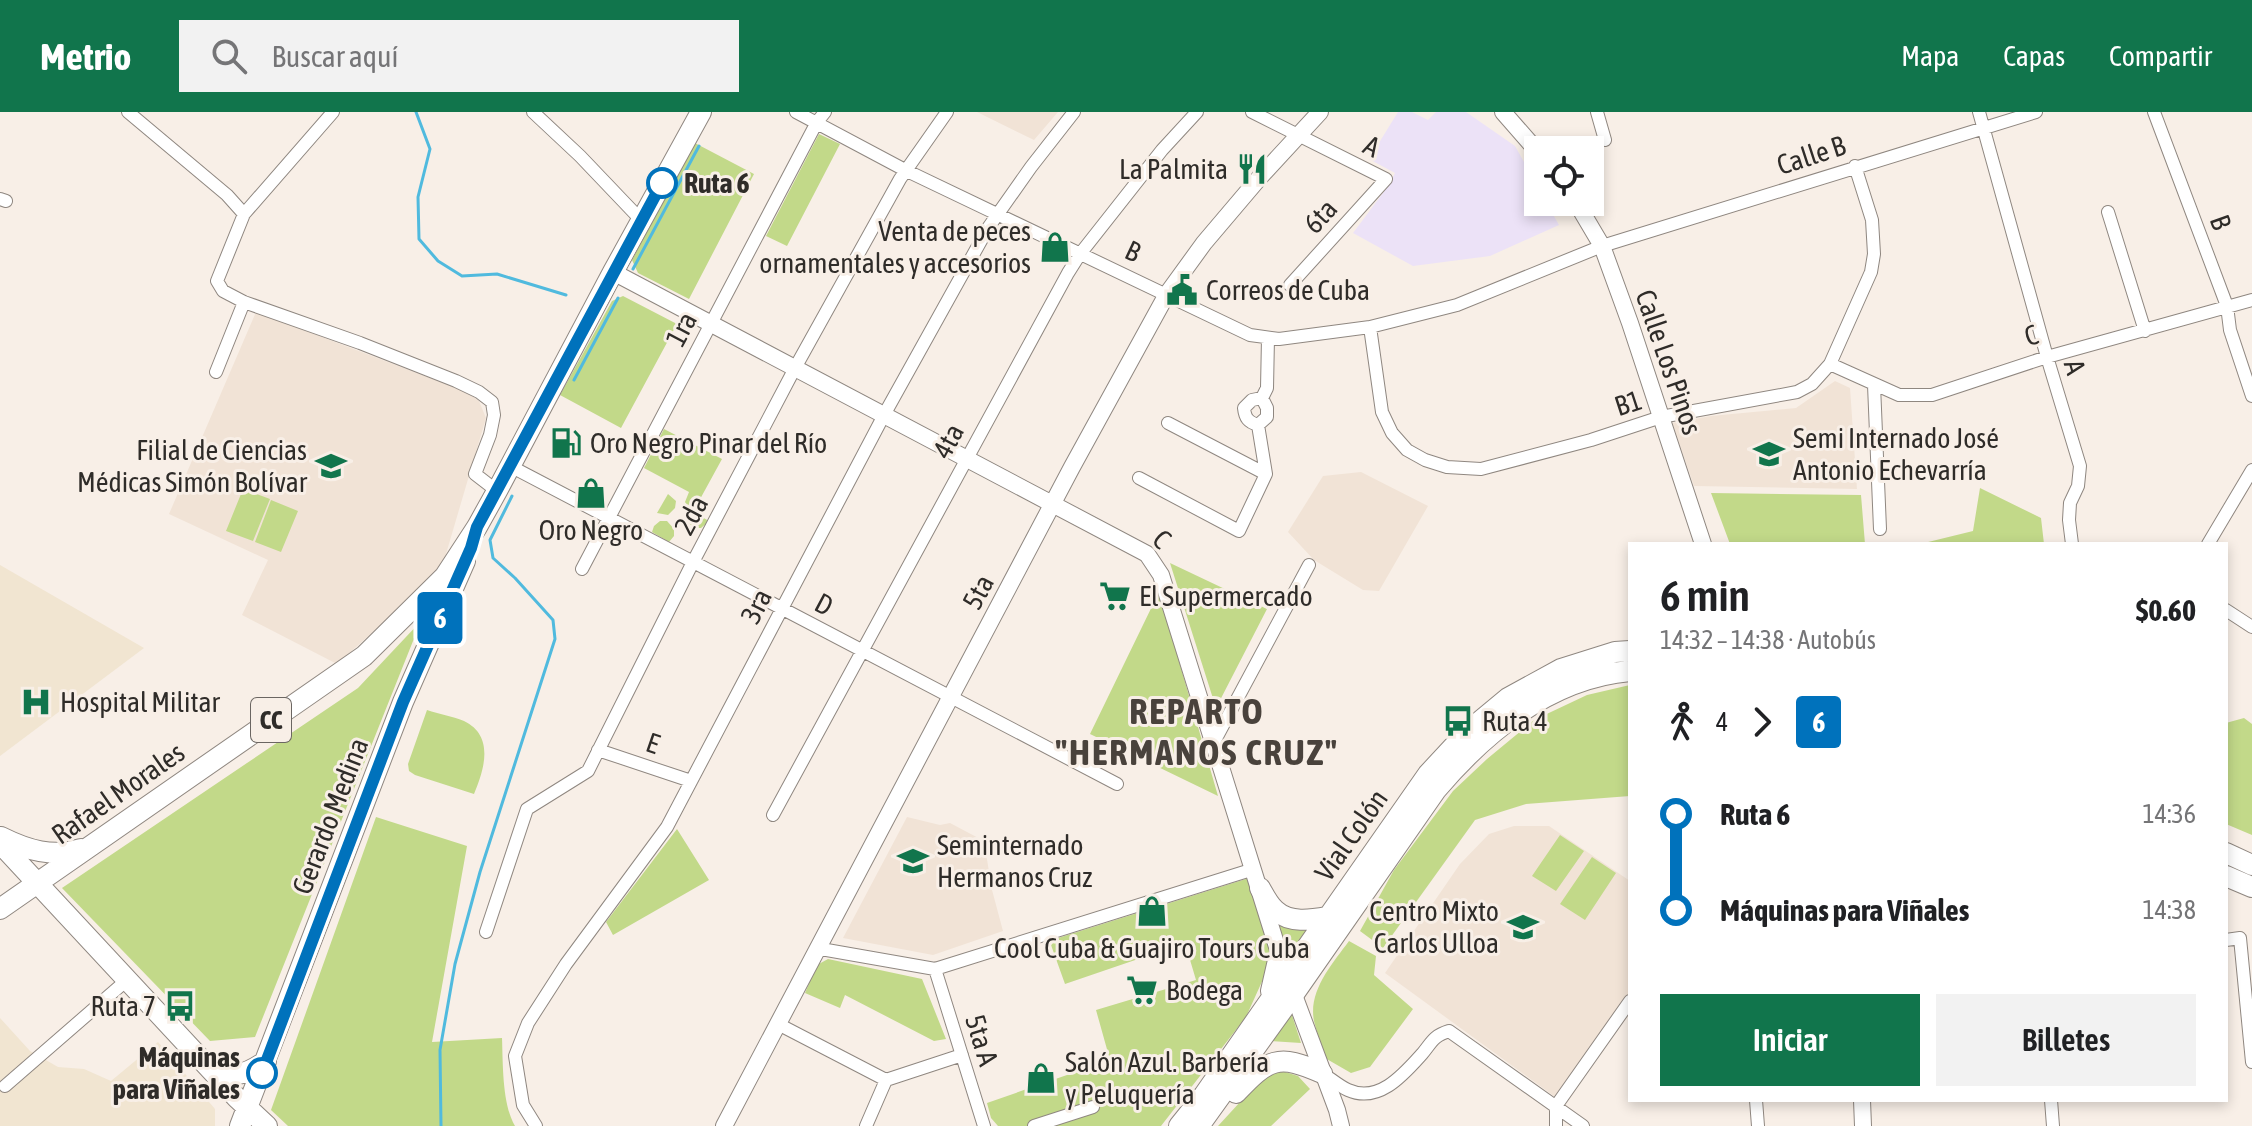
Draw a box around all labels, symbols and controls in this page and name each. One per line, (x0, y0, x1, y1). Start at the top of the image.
search box (179, 20, 739, 92)
icon: search (207, 34, 251, 78)
text: Metrio (40, 35, 131, 78)
text: Buscar aquí (271, 39, 398, 73)
text: Mapa (1901, 40, 1959, 72)
text: Capas (2003, 40, 2065, 72)
text: Compartir (2109, 40, 2212, 72)
street label: A (1359, 129, 1386, 163)
street label: Calle B (1773, 129, 1849, 181)
map controls (1524, 136, 1604, 216)
button: locate (1524, 136, 1604, 216)
restaurant icon: La Palmita (1235, 152, 1269, 186)
place label: La Palmita (1119, 153, 1228, 185)
place label: Ruta 6 (684, 167, 750, 199)
marker: Ruta 6 (647, 168, 677, 198)
street label: 6ta (1297, 193, 1343, 239)
street label: B (2204, 210, 2238, 234)
place label: Venta de peces ornamentales y accesorios (759, 215, 1031, 279)
shop icon: Venta de peces ornamentales y accesorios (1038, 230, 1072, 264)
street label: B (1120, 234, 1146, 268)
public building icon: Correos de Cuba (1165, 273, 1199, 307)
place label: Correos de Cuba (1206, 274, 1370, 306)
street label: Calle Los Pinos (1629, 286, 1709, 438)
street label: 1ra (659, 307, 703, 351)
street label: C (2020, 318, 2042, 352)
street label: A (2058, 356, 2092, 378)
street label: B1 (1610, 384, 1646, 422)
street label: 4ta (926, 418, 970, 464)
place label: Semi Internado José Antonio Echevarría (1793, 422, 1999, 486)
fuel station icon: Oro Negro Pinar del Río (549, 426, 583, 460)
place label: Oro Negro Pinar del Río (590, 427, 827, 459)
place label: Filial de Ciencias Médicas Simón Bolívar (77, 434, 308, 498)
school or university icon: Semi Internado José Antonio Echevarría (1752, 437, 1786, 471)
school or university icon: Filial de Ciencias Médicas Simón Bolívar (314, 449, 348, 483)
shop icon: Oro Negro (574, 476, 608, 510)
street label: 2da (668, 490, 714, 540)
place label: Oro Negro (539, 514, 643, 546)
street label: C (1146, 523, 1178, 555)
street label: 5ta (956, 569, 1000, 615)
text: 6 min (1660, 570, 1750, 620)
supermarket icon: El Supermercado (1098, 579, 1132, 613)
place label: El Supermercado (1139, 580, 1313, 612)
street label: 3ra (734, 584, 778, 628)
street label: D (810, 586, 838, 622)
line badge: 6 (414, 592, 466, 644)
text: $0.60 (2136, 593, 2196, 627)
text: 6 (433, 602, 447, 634)
text: 14:32 – 14:38 · Autobús (1660, 625, 1876, 655)
hospital icon: Hospital Militar (19, 685, 53, 719)
place label: Hospital Militar (60, 686, 221, 718)
district label: REPARTO "HERMANOS CRUZ" (1055, 690, 1339, 773)
road number: CC (251, 698, 291, 742)
icon: walk (1660, 700, 1704, 744)
icon: forward (1740, 700, 1784, 744)
bus stop icon: Ruta 4 (1441, 704, 1475, 738)
place label: Ruta 4 (1482, 705, 1548, 737)
text: 6 (1812, 706, 1825, 738)
text: 4 (1716, 707, 1728, 737)
street label: E (642, 726, 664, 760)
street label: Gerardo Medina (286, 734, 374, 898)
street label: Rafael Morales (46, 736, 190, 850)
street label: Vial Colón (1308, 783, 1394, 887)
text: Ruta 6 (1720, 797, 1790, 831)
text: 14:36 (2142, 799, 2196, 829)
place label: Seminternado Hermanos Cruz (937, 829, 1092, 893)
school or university icon: Seminternado Hermanos Cruz (896, 844, 930, 878)
text: Máquinas para Viñales (1720, 893, 1969, 927)
shop icon: Cool Cuba & Guajiro Tours Cuba (1135, 894, 1169, 928)
place label: Centro Mixto Carlos Ulloa (1369, 895, 1499, 959)
text: 14:38 (2142, 895, 2196, 925)
school or university icon: Centro Mixto Carlos Ulloa (1506, 910, 1540, 944)
place label: Cool Cuba & Guajiro Tours Cuba (994, 932, 1310, 964)
supermarket icon: Bodega (1125, 973, 1159, 1007)
place label: Bodega (1166, 974, 1243, 1006)
bus stop icon: Ruta 7 (163, 989, 197, 1023)
place label: Ruta 7 (90, 990, 156, 1022)
button: Iniciar (1660, 994, 1920, 1086)
button: Billetes (1936, 994, 2196, 1086)
street label: 5ta A (959, 1011, 1005, 1070)
place label: Máquinas para Viñales (113, 1041, 240, 1105)
place label: Salón Azul. Barbería y Peluquería (1065, 1046, 1269, 1110)
marker: Máquinas para Viñales (247, 1058, 277, 1088)
shop icon: Salón Azul. Barbería y Peluquería (1024, 1061, 1058, 1095)

